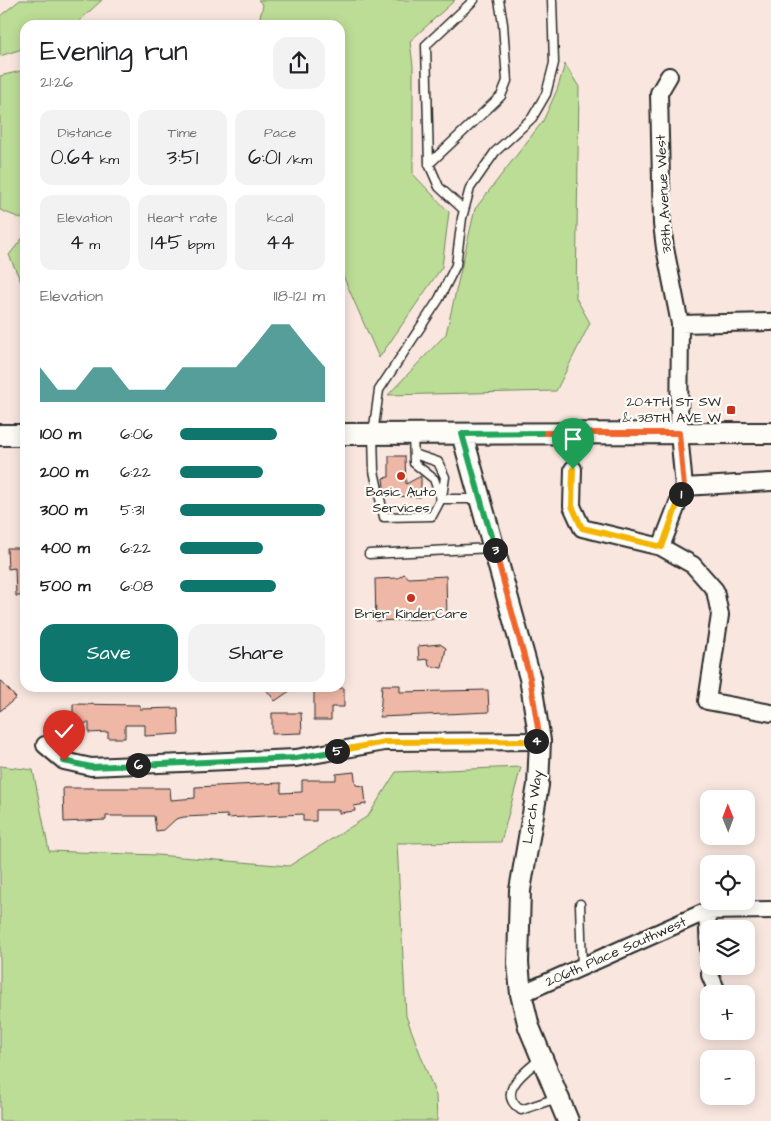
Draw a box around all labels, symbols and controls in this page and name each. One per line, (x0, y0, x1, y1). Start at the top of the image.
text: Evening run (40, 32, 188, 71)
button: share (273, 37, 325, 89)
text: 21:26 (40, 71, 73, 93)
text: Distance (58, 123, 112, 143)
text: Time (168, 123, 197, 143)
text: Pace (264, 123, 296, 143)
street label: 38th Avenue West (651, 134, 677, 254)
text: 0.64 (50, 143, 94, 172)
text: 3:51 (167, 143, 198, 172)
text: 6:01 (248, 143, 281, 172)
text: km (94, 150, 119, 170)
text: /km (281, 150, 312, 170)
text: Elevation (57, 208, 112, 228)
text: Heart rate (147, 208, 218, 228)
text: kcal (267, 208, 294, 228)
text: 4 (69, 228, 84, 257)
text: 145 (150, 228, 182, 257)
text: 44 (266, 228, 294, 257)
text: m (84, 235, 100, 255)
text: bpm (182, 235, 215, 255)
text: Elevation (40, 285, 103, 307)
text: 118–121 m (273, 285, 325, 307)
place label: 204TH ST SW & 38TH AVE W (622, 392, 721, 428)
marker: 204TH ST SW & 38TH AVE W (725, 404, 737, 416)
pin (552, 418, 594, 469)
text: 100 m (40, 423, 81, 445)
text: 6:06 (120, 423, 153, 445)
icon: arrive (559, 425, 587, 453)
text: 200 m (40, 461, 88, 483)
text: 6:22 (120, 461, 151, 483)
marker: Basic Auto Services (395, 470, 407, 482)
place label: Basic Auto Services (366, 482, 436, 518)
pin: 1 (668, 482, 694, 506)
text: 1 (681, 484, 682, 504)
text: 300 m (40, 499, 87, 521)
text: 5:31 (120, 499, 144, 521)
text: 400 m (40, 537, 90, 559)
text: 6:22 (120, 537, 151, 559)
pin: 3 (482, 538, 508, 562)
text: 3 (492, 540, 499, 560)
text: 500 m (40, 575, 90, 597)
text: 6:08 (120, 575, 153, 597)
marker: Brier KinderCare (405, 592, 417, 604)
place label: Brier KinderCare (354, 604, 468, 624)
button: Save (40, 624, 178, 682)
button: Share (188, 624, 325, 682)
pin (43, 710, 85, 761)
icon: check (50, 717, 78, 745)
pin: 4 (524, 728, 548, 754)
text: 4 (532, 731, 541, 751)
pin: 5 (324, 738, 350, 764)
text: 5 (333, 741, 342, 761)
pin: 6 (126, 752, 150, 778)
text: 6 (134, 755, 143, 775)
street label: Larch Way (518, 769, 548, 845)
north arrow (700, 790, 755, 845)
map controls (700, 790, 755, 1105)
button: locate (700, 855, 755, 910)
street label: 206th Place Southwest (542, 912, 690, 992)
button: layers (700, 920, 755, 975)
button: + (700, 985, 755, 1040)
button: − (700, 1050, 755, 1105)

